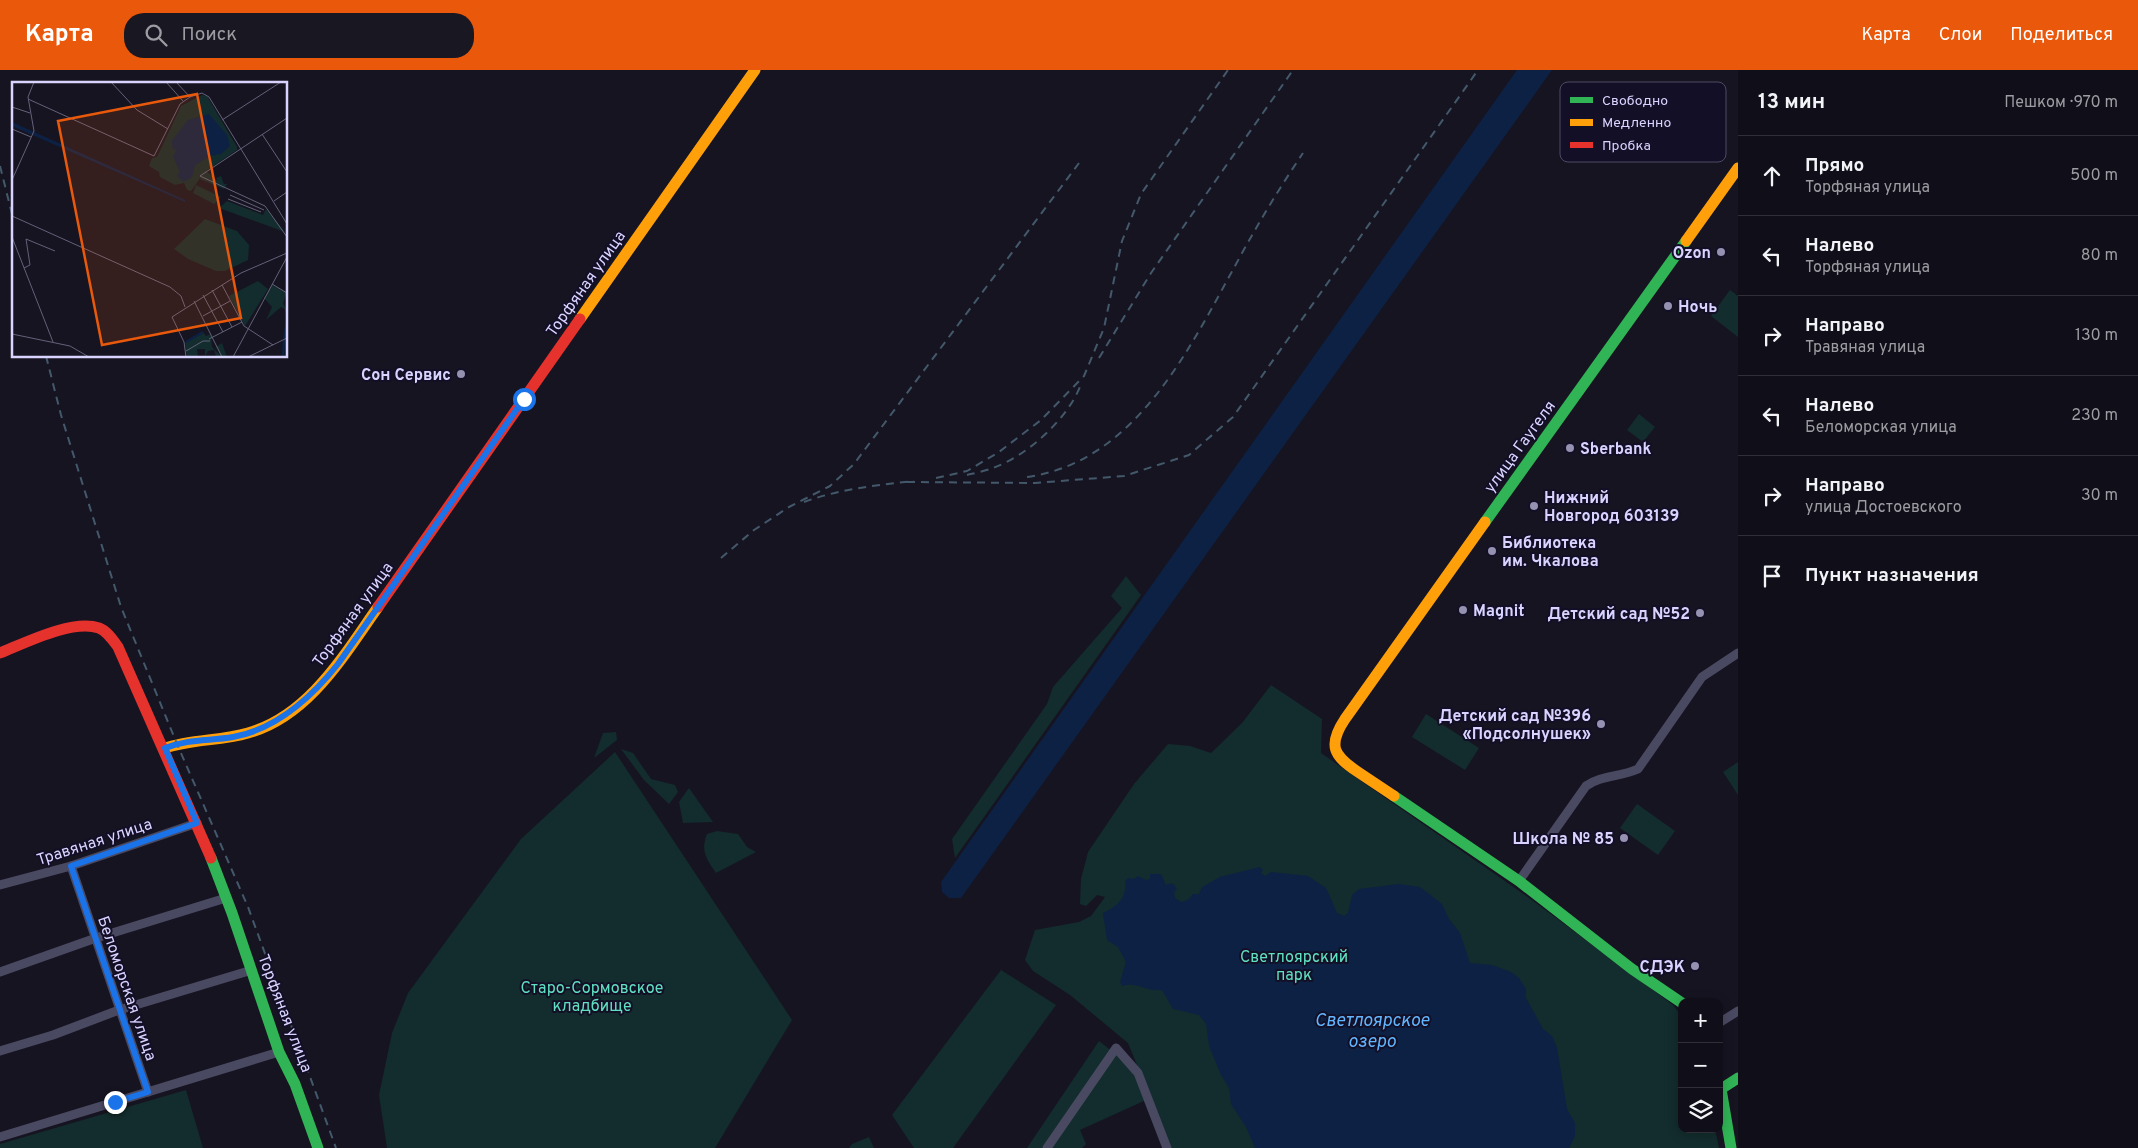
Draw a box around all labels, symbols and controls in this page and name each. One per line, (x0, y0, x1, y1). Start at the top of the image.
search box (124, 13, 474, 58)
text: Карта (25, 20, 94, 50)
icon: search (142, 21, 170, 49)
text: Поиск (182, 23, 237, 47)
text: Карта (1861, 24, 1911, 47)
text: Слои (1939, 24, 1982, 47)
text: Поделиться (2010, 24, 2113, 47)
inset map (12, 82, 288, 358)
legend (1560, 82, 1726, 162)
text: 13 мин (1758, 89, 1825, 116)
text: Свободно (1602, 93, 1668, 110)
text: Пешком · 970 m (2004, 93, 2118, 113)
text: Медленно (1602, 115, 1671, 132)
text: Пробка (1602, 138, 1651, 155)
text: Прямо (1805, 154, 1864, 178)
icon: ahead (1758, 162, 1786, 190)
text: 500 m (2070, 166, 2118, 186)
text: Торфяная улица (1805, 178, 1930, 198)
street label: Торфяная улица (543, 227, 631, 341)
text: Налево (1805, 234, 1874, 258)
icon: left (1758, 242, 1786, 270)
place label: Ozon (1673, 244, 1711, 264)
marker: Ozon (1715, 246, 1727, 258)
text: 80 m (2081, 246, 2118, 266)
text: Торфяная улица (1805, 258, 1930, 278)
place label: Ночь (1678, 298, 1717, 318)
marker: Ночь (1662, 300, 1674, 312)
text: Направо (1805, 314, 1885, 338)
icon: right (1758, 322, 1786, 350)
text: 130 m (2075, 326, 2118, 346)
text: Травяная улица (1805, 338, 1925, 358)
place label: Сон Сервис (361, 366, 451, 386)
marker: Сон Сервис (455, 368, 467, 380)
route start (513, 388, 536, 411)
text: Налево (1805, 394, 1874, 418)
street label: улица Гаугеля (1480, 397, 1561, 497)
icon: left (1758, 402, 1786, 430)
text: 230 m (2071, 406, 2118, 426)
text: Беломорская улица (1805, 418, 1957, 438)
place label: Sberbank (1580, 440, 1651, 460)
marker: Sberbank (1564, 442, 1576, 454)
text: Направо (1805, 474, 1885, 498)
icon: right (1758, 482, 1786, 510)
text: 30 m (2081, 486, 2118, 506)
place label: Нижний Новгород 603139 (1544, 489, 1679, 527)
text: улица Достоевского (1805, 498, 1962, 518)
marker: Нижний Новгород 603139 (1528, 500, 1540, 512)
place label: Библиотека им. Чкалова (1502, 534, 1599, 572)
marker: Библиотека им. Чкалова (1486, 545, 1498, 557)
street label: Торфяная улица (309, 559, 398, 672)
icon: arrive (1758, 562, 1786, 590)
text: Пункт назначения (1805, 564, 1979, 588)
place label: Magnit (1473, 602, 1525, 622)
marker: Magnit (1457, 604, 1469, 616)
place label: Детский сад №52 (1548, 605, 1690, 625)
marker: Детский сад №52 (1694, 607, 1706, 619)
place label: Детский сад №396 «Подсолнушек» (1439, 707, 1591, 745)
marker: Детский сад №396 «Подсолнушек» (1595, 718, 1607, 730)
street label: Травяная улица (34, 815, 155, 871)
place label: Школа № 85 (1513, 830, 1614, 850)
marker: Школа № 85 (1618, 832, 1630, 844)
street label: Беломорская улица (92, 914, 160, 1064)
park label: Светлоярский парк (1240, 948, 1348, 986)
street label: Торфяная улица (252, 952, 316, 1076)
place label: СДЭК (1639, 958, 1685, 978)
marker: СДЭК (1689, 960, 1701, 972)
park label: Старо-Сормовское кладбище (521, 979, 663, 1017)
map controls (1678, 998, 1723, 1133)
button: + (1678, 998, 1723, 1043)
water label: Светлоярское озеро (1315, 1010, 1430, 1054)
button: − (1678, 1043, 1723, 1088)
button: layers (1678, 1088, 1723, 1133)
route end (104, 1091, 127, 1114)

